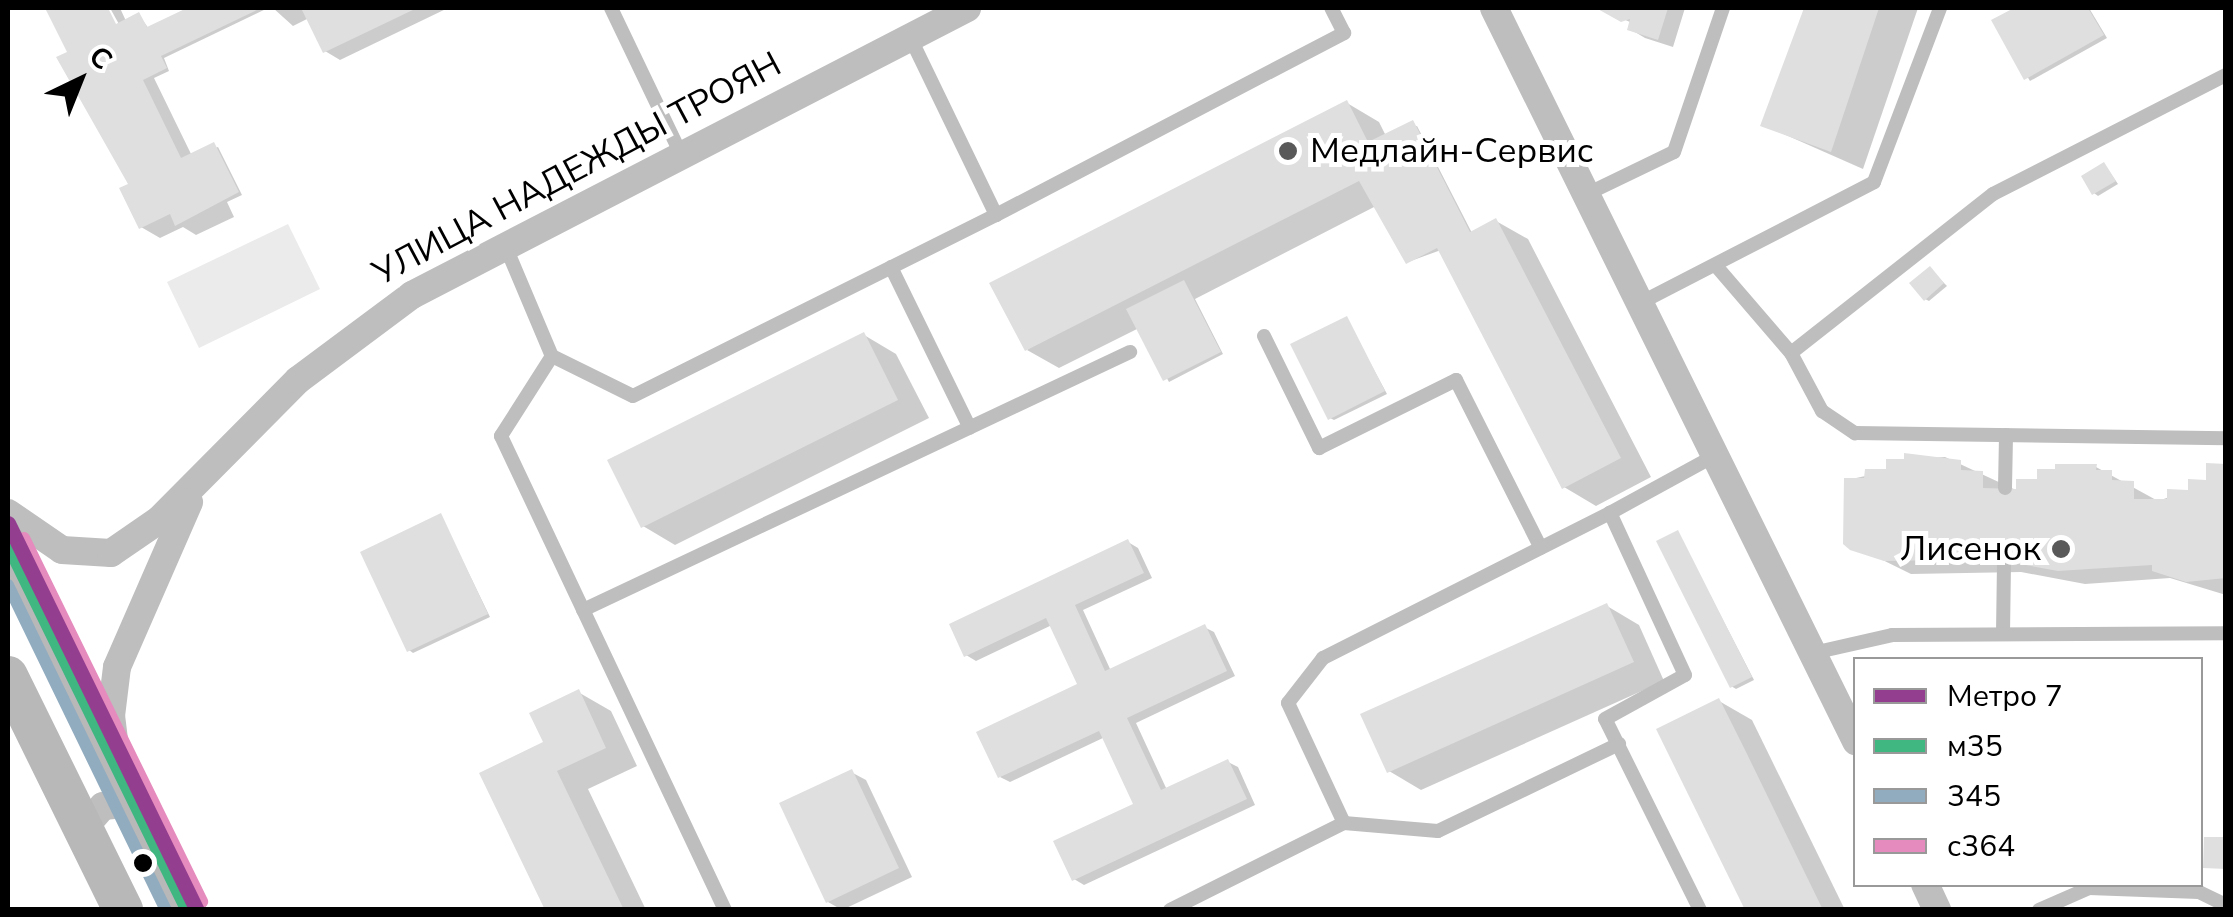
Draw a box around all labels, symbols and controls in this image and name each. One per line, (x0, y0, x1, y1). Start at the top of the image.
north arrow (30, 30, 130, 130)
text: С (81, 38, 120, 78)
street label: УЛИЦА НАДЕЖДЫ ТРОЯН (366, 43, 788, 295)
place label: Медлайн-Сервис (1310, 130, 1593, 172)
marker: Медлайн-Сервис (1275, 138, 1301, 164)
place label: Лисенок (1900, 528, 2041, 570)
marker: Лисенок (2050, 538, 2072, 560)
legend (1853, 657, 2203, 887)
text: Метро 7 (1947, 676, 2063, 717)
text: м35 (1947, 726, 2003, 767)
text: 345 (1947, 776, 2001, 817)
text: с364 (1947, 826, 2015, 867)
unlabelled marker (133, 853, 153, 873)

